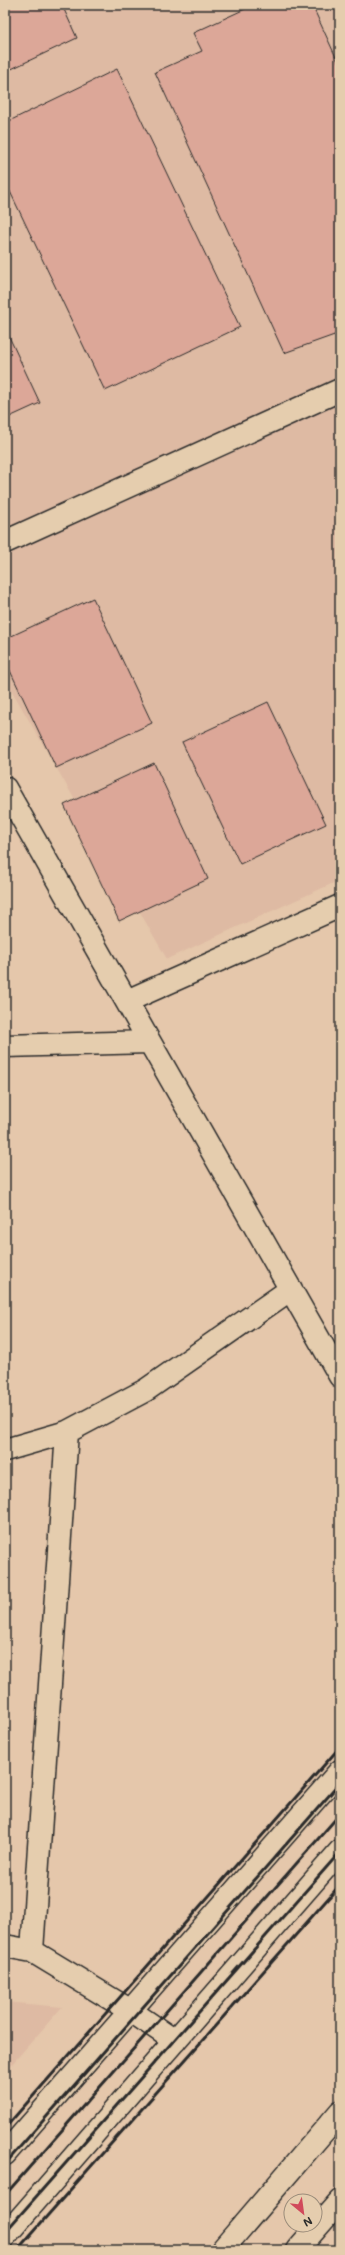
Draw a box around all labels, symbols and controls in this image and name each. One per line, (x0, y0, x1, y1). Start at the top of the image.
north arrow (283, 2193, 323, 2233)
text: N (301, 2214, 315, 2231)

